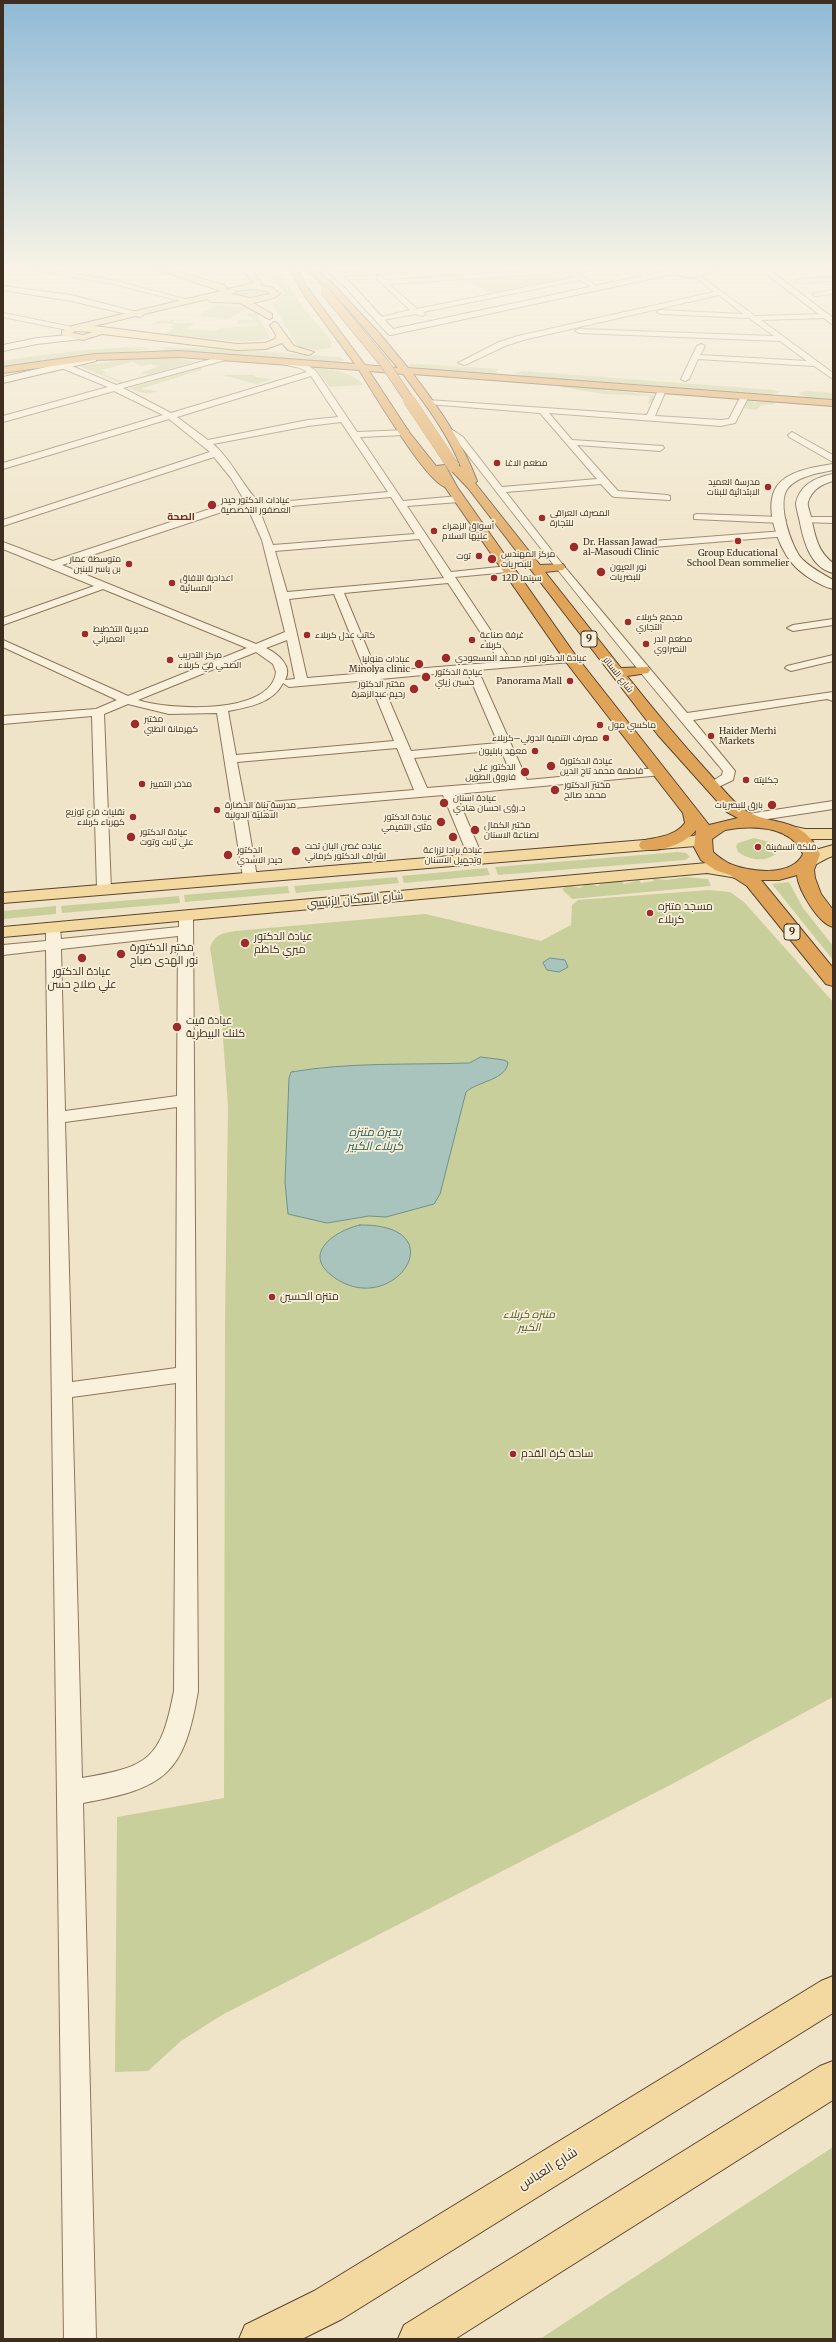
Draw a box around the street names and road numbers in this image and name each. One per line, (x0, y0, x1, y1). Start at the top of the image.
road number: 9 (581, 631, 597, 647)
street label: شارع السناتر (601, 655, 635, 695)
street label: شارع الاسكان الرئيسي (306, 889, 404, 911)
road number: 9 (784, 924, 800, 940)
street label: شارع العباس (515, 2145, 581, 2193)

